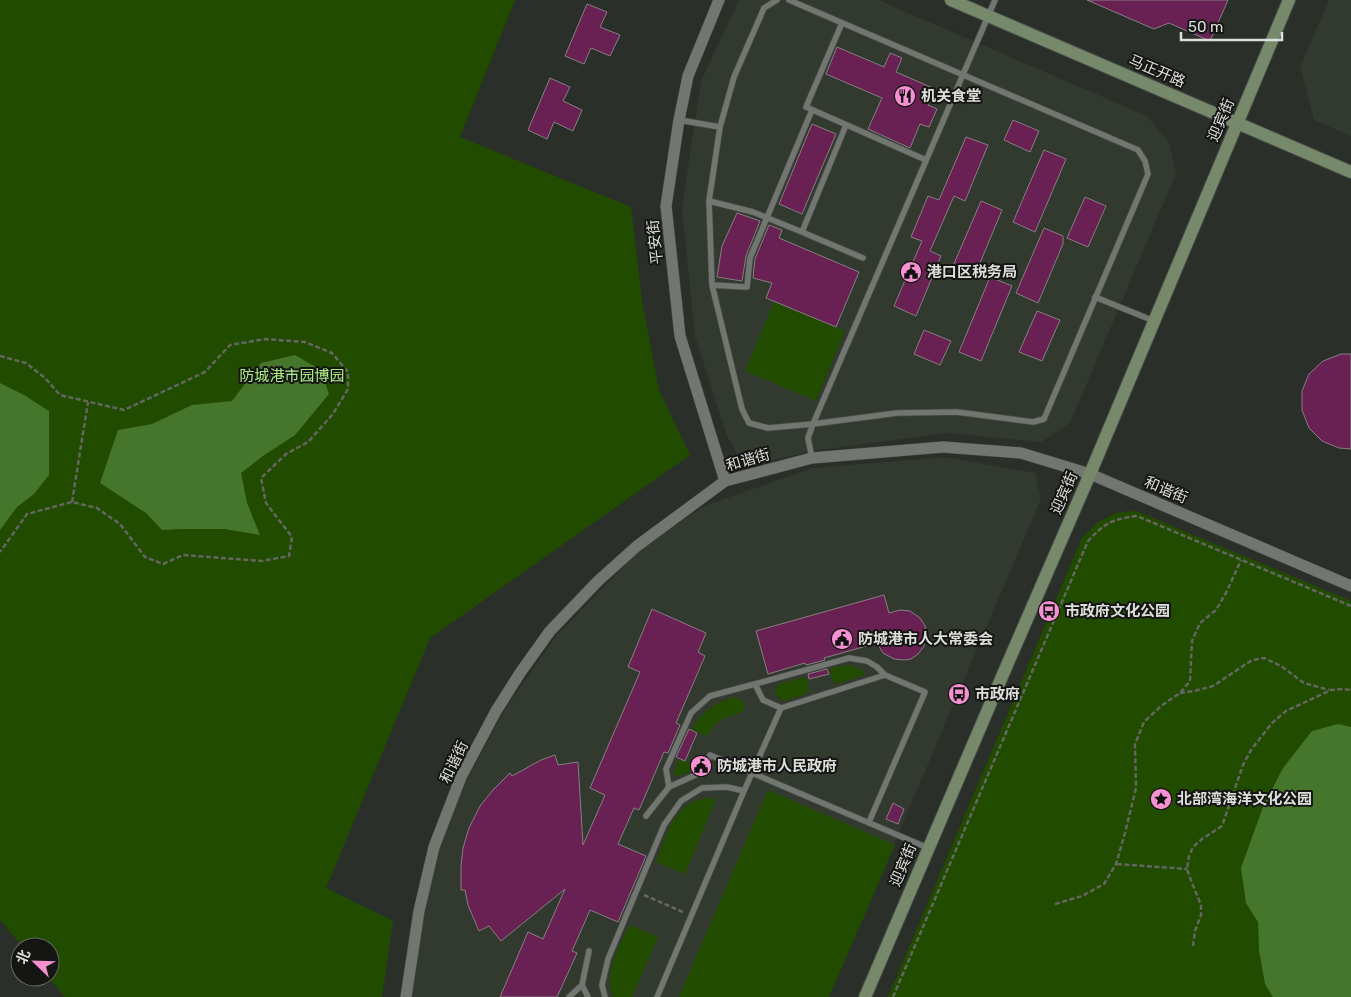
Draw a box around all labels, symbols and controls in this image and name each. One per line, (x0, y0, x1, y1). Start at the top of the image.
scale bar (1181, 10, 1282, 42)
text: 50 m (1188, 18, 1223, 36)
street label: 马正开路 (1126, 51, 1188, 91)
restaurant icon: 机关食堂 (893, 84, 917, 108)
place label: 机关食堂 (921, 87, 981, 105)
street label: 迎宾街 (1204, 96, 1238, 144)
street label: 平安街 (644, 219, 666, 265)
public building icon: 港口区税务局 (899, 260, 923, 284)
place label: 港口区税务局 (927, 263, 1017, 281)
park label: 防城港市园博园 (239, 367, 345, 385)
street label: 和谐街 (724, 445, 772, 475)
street label: 迎宾街 (1047, 469, 1081, 517)
street label: 和谐街 (1142, 473, 1190, 507)
bus stop icon: 市政府文化公园 (1037, 599, 1061, 623)
place label: 市政府文化公园 (1065, 602, 1170, 620)
public building icon: 防城港市人大常委会 (830, 627, 854, 651)
place label: 防城港市人大常委会 (858, 630, 993, 648)
bus stop icon: 市政府 (947, 682, 971, 706)
place label: 市政府 (975, 685, 1020, 703)
street label: 和谐街 (436, 738, 472, 786)
public building icon: 防城港市人民政府 (689, 754, 713, 778)
place label: 防城港市人民政府 (717, 757, 837, 775)
place icon: 北部湾海洋文化公园 (1149, 787, 1173, 811)
place label: 北部湾海洋文化公园 (1177, 790, 1312, 808)
street label: 迎宾街 (886, 841, 920, 889)
north arrow (10, 937, 60, 987)
text: 北 (13, 947, 34, 967)

